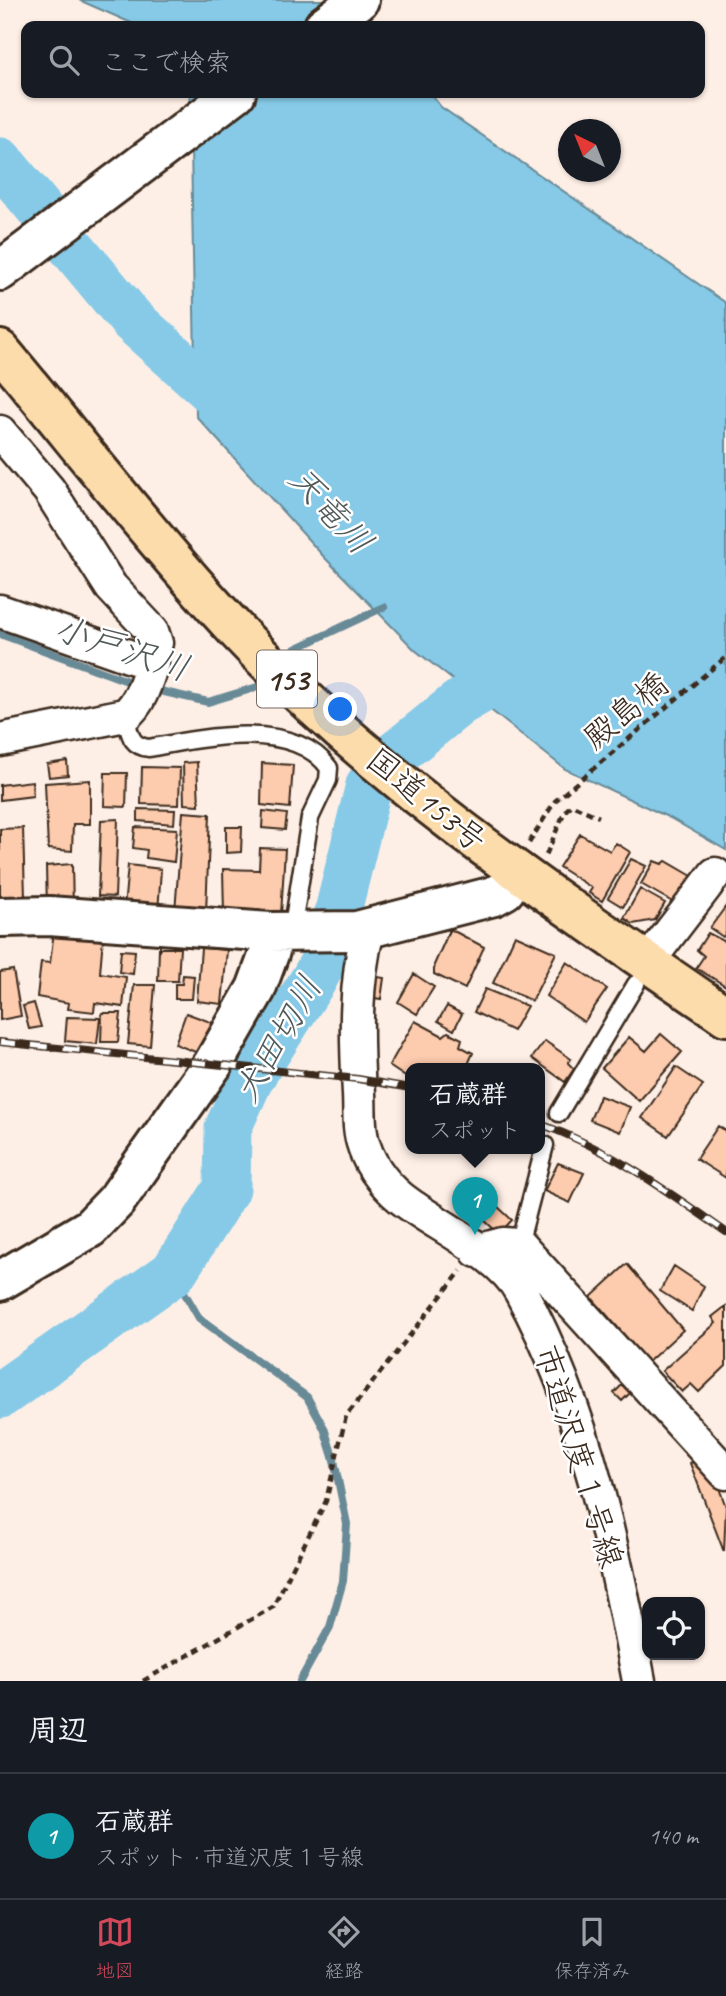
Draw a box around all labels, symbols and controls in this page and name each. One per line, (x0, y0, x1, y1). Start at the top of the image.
search box (21, 21, 705, 98)
icon: search (45, 41, 83, 79)
text: ここで検索 (101, 46, 231, 79)
north arrow (558, 119, 621, 182)
water label: 天竜川 (278, 457, 383, 564)
water label: 小戸沢川 (48, 605, 195, 692)
road number: 153 (257, 650, 317, 708)
street label: 殿島橋 (574, 663, 677, 759)
your location (323, 692, 357, 726)
street label: 国道153号 (357, 738, 495, 861)
water label: 犬田切川 (223, 967, 332, 1111)
popup (405, 1063, 545, 1154)
text: 石蔵群 (429, 1078, 507, 1111)
text: スポット (429, 1116, 521, 1145)
pin: 1 (452, 1177, 498, 1235)
street label: 市道沢度１号線 (525, 1340, 633, 1573)
map controls (642, 1597, 705, 1660)
button: locate (642, 1597, 705, 1660)
text: 周辺 (28, 1711, 88, 1749)
text: 石蔵群 (95, 1805, 173, 1838)
text: 1 (46, 1822, 56, 1851)
text: 140 m (649, 1822, 698, 1851)
text: スポット · 市道沢度１号線 (95, 1843, 363, 1872)
tab: 地図 (96, 1913, 134, 1983)
tab: 経路 (325, 1913, 363, 1983)
tab: 保存済み (554, 1913, 630, 1983)

